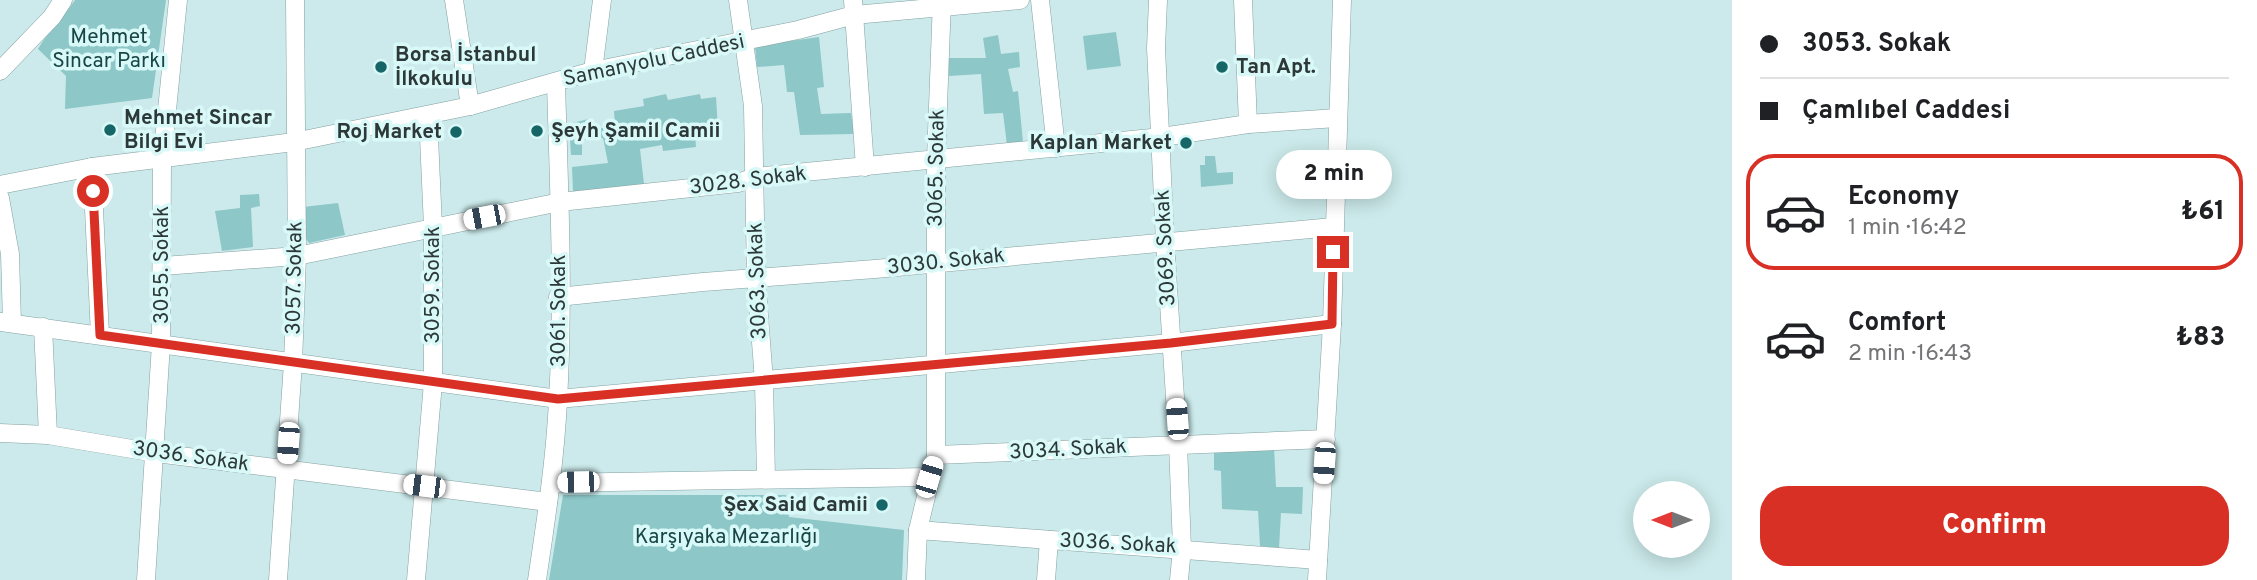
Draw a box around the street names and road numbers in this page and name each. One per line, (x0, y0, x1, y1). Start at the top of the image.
street label: Samanyolu Caddesi (561, 29, 747, 93)
street label: 3065. Sokak (922, 109, 952, 227)
street label: 3028. Sokak (688, 160, 808, 202)
street label: 3069. Sokak (1149, 189, 1183, 307)
street label: 3055. Sokak (149, 206, 176, 324)
street label: 3057. Sokak (281, 221, 309, 335)
street label: 3063. Sokak (742, 222, 774, 340)
street label: 3059. Sokak (420, 226, 447, 344)
street label: 3030. Sokak (886, 242, 1006, 282)
street label: 3061. Sokak (546, 255, 573, 367)
street label: 3034. Sokak (1008, 433, 1128, 467)
street label: 3036. Sokak (131, 435, 251, 479)
street label: 3036. Sokak (1059, 527, 1177, 561)

